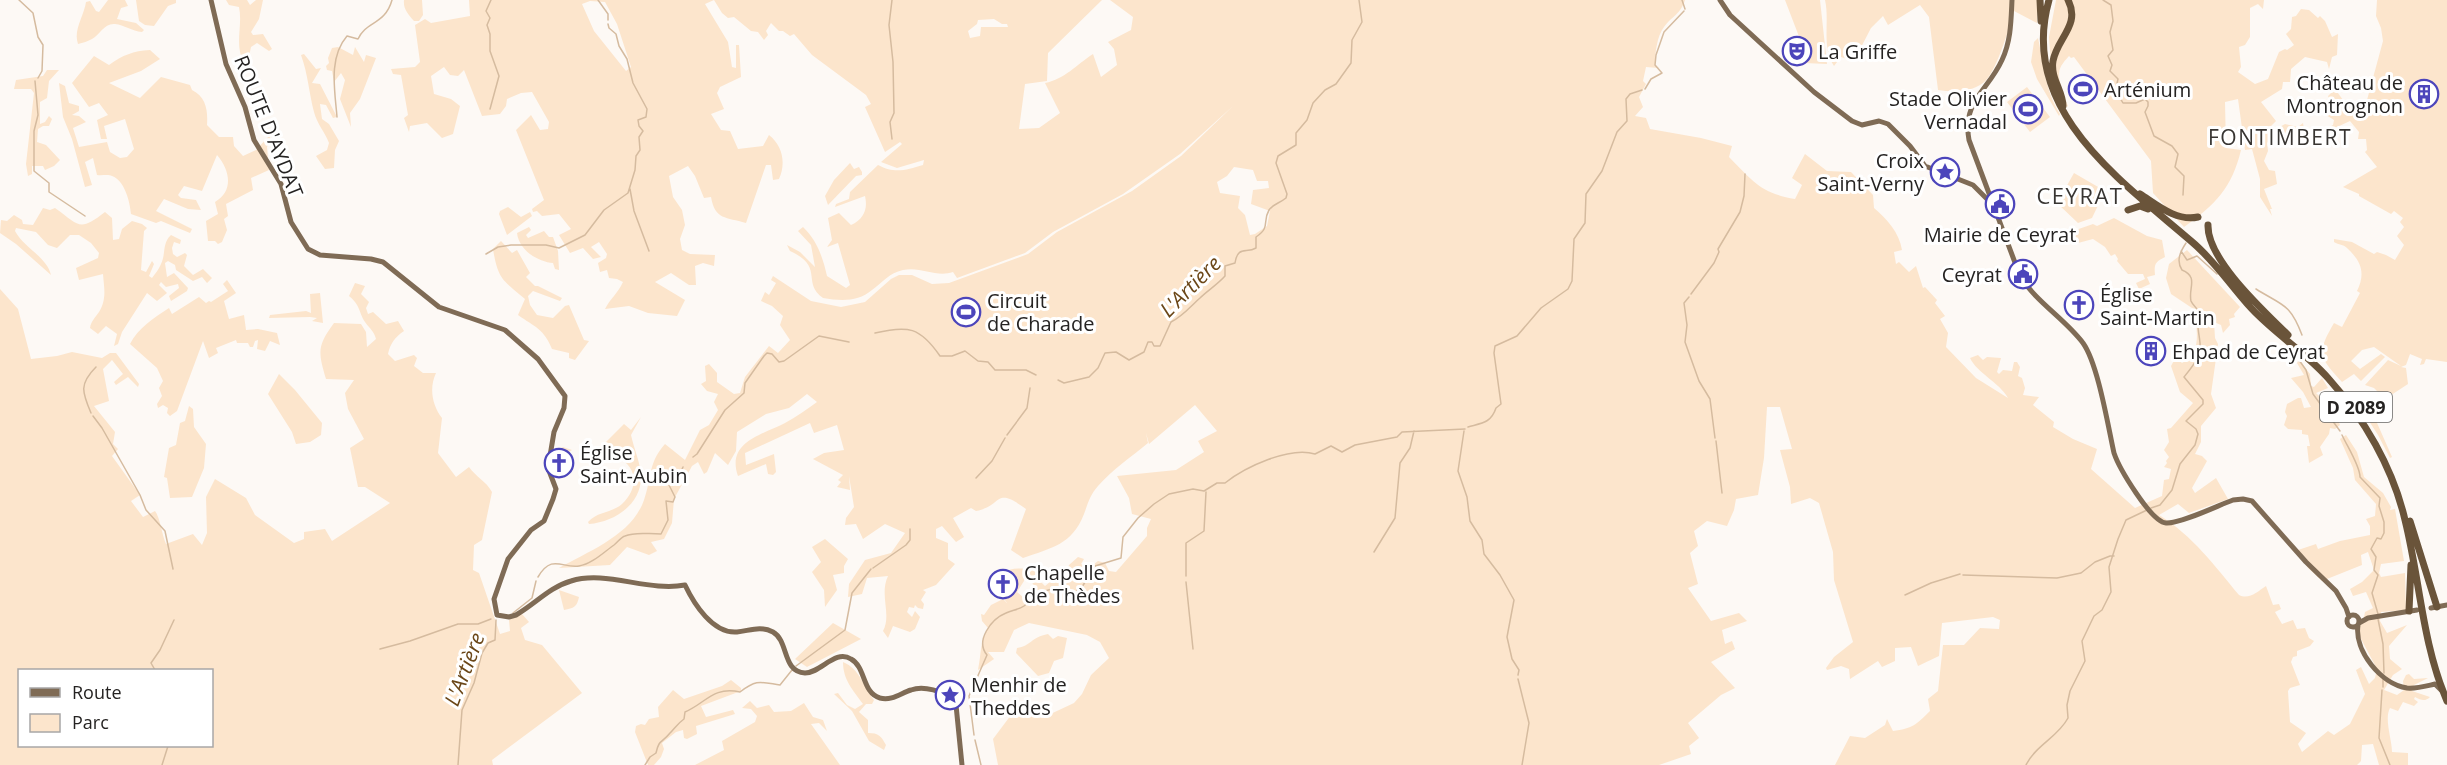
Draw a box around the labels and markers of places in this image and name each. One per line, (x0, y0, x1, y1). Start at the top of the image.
theatre icon: La Griffe (1781, 35, 1813, 67)
place label: La Griffe (1818, 38, 1897, 65)
place label: Château de Montrognon (2286, 69, 2403, 119)
sports icon: Arténium (2067, 73, 2099, 105)
place label: Arténium (2104, 76, 2191, 103)
building icon: Château de Montrognon (2408, 78, 2440, 110)
place label: Stade Olivier Vernadal (1889, 85, 2007, 135)
sports icon: Stade Olivier Vernadal (2012, 93, 2044, 125)
place label: Croix Saint-Verny (1817, 147, 1925, 197)
place icon: Croix Saint-Verny (1929, 156, 1961, 188)
public building icon: Mairie de Ceyrat (1984, 188, 2016, 220)
place label: Mairie de Ceyrat (1924, 221, 2076, 248)
public building icon: Ceyrat (2007, 258, 2039, 290)
place label: Ceyrat (1942, 261, 2002, 288)
place label: Église Saint-Martin (2100, 281, 2215, 331)
place label: Circuit de Charade (987, 287, 1094, 337)
church icon: Église Saint-Martin (2063, 289, 2095, 321)
sports icon: Circuit de Charade (950, 296, 982, 328)
building icon: Ehpad de Ceyrat (2135, 335, 2167, 367)
place label: Ehpad de Ceyrat (2172, 338, 2325, 365)
place label: Église Saint-Aubin (580, 439, 687, 489)
church icon: Église Saint-Aubin (543, 447, 575, 479)
place label: Chapelle de Thèdes (1024, 559, 1120, 609)
church icon: Chapelle de Thèdes (987, 568, 1019, 600)
place label: Menhir de Theddes (971, 671, 1067, 721)
place icon: Menhir de Theddes (934, 679, 966, 711)

